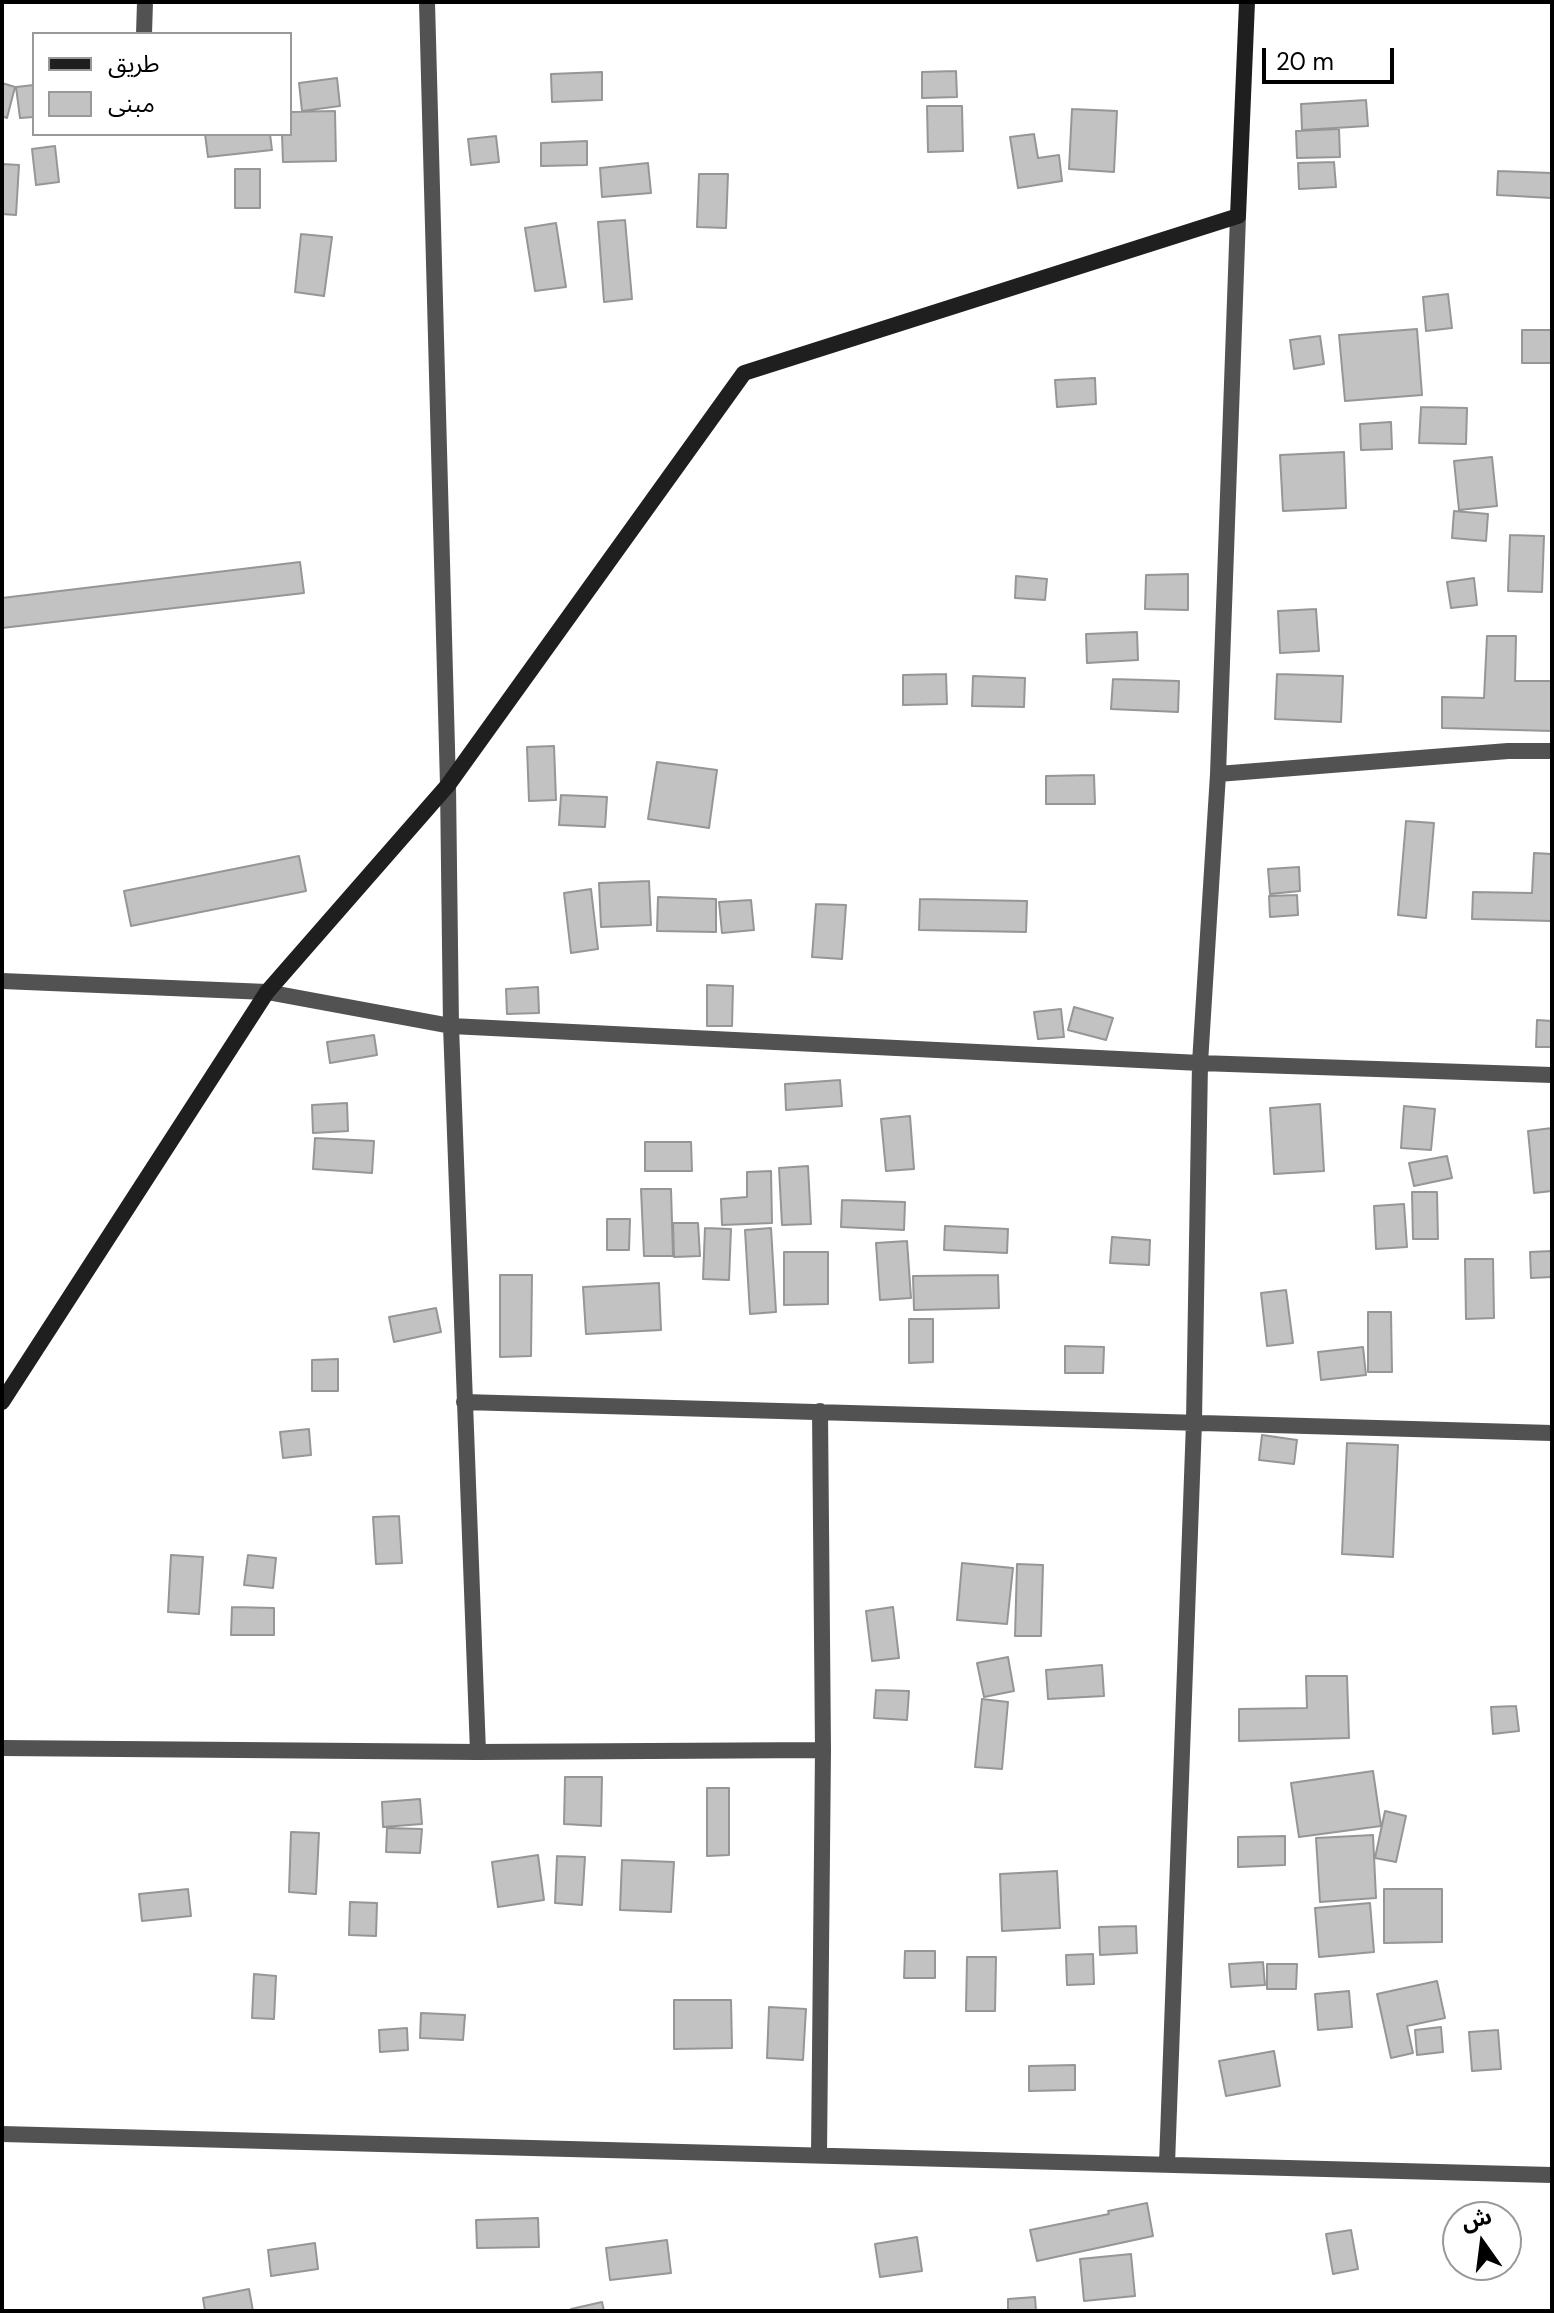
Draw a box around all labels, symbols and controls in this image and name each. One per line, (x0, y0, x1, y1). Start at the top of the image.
legend (32, 32, 292, 136)
scale bar (1266, 32, 1398, 82)
text: 20 m (1276, 46, 1334, 77)
text: طريق (108, 48, 160, 79)
text: مبنى (108, 88, 155, 119)
north arrow (1442, 2201, 1522, 2281)
text: ش (1458, 2201, 1495, 2237)

